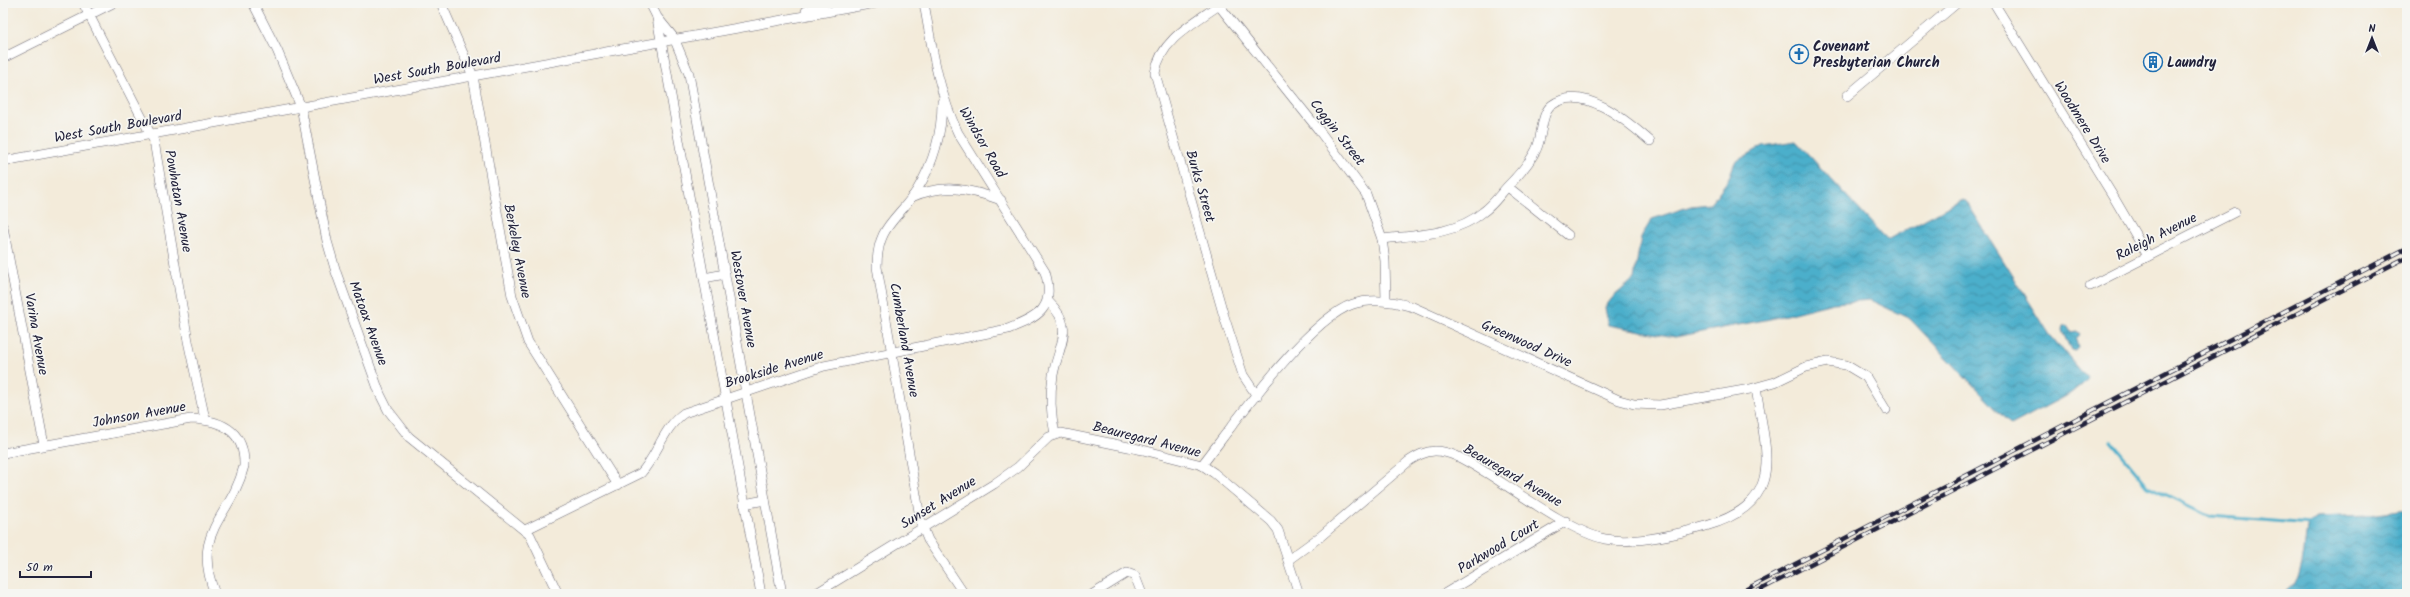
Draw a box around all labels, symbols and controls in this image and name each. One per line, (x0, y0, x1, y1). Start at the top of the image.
north arrow (2352, 18, 2392, 58)
text: N (2369, 20, 2376, 38)
place label: Covenant Presbyterian Church (1813, 36, 1940, 74)
church icon: Covenant Presbyterian Church (1788, 43, 1810, 65)
street label: West South Boulevard (372, 47, 504, 91)
building icon: Laundry (2142, 51, 2164, 73)
place label: Laundry (2167, 52, 2217, 74)
street label: Woodmere Drive (2048, 77, 2117, 169)
street label: Coggin Street (1304, 94, 1371, 171)
street label: Windsor Road (953, 103, 1012, 183)
street label: West South Boulevard (53, 105, 185, 149)
street label: Powhatan Avenue (158, 148, 198, 255)
street label: Burks Street (1179, 148, 1221, 225)
street label: Berkeley Avenue (497, 202, 537, 301)
street label: Raleigh Avenue (2112, 207, 2202, 267)
street label: Westover Avenue (724, 249, 763, 350)
street label: Matoax Avenue (343, 278, 394, 369)
street label: Cumberland Avenue (883, 281, 925, 400)
street label: Varina Avenue (18, 291, 54, 378)
street label: Greenwood Drive (1478, 314, 1576, 374)
street label: Brookside Avenue (722, 343, 827, 394)
street label: Johnson Avenue (91, 396, 188, 434)
street label: Beauregard Avenue (1090, 416, 1204, 464)
street label: Beauregard Avenue (1459, 439, 1567, 514)
street label: Sunset Avenue (896, 470, 981, 535)
street label: Parkwood Court (1454, 514, 1544, 580)
scale bar (20, 553, 91, 579)
text: 50 m (26, 558, 53, 577)

